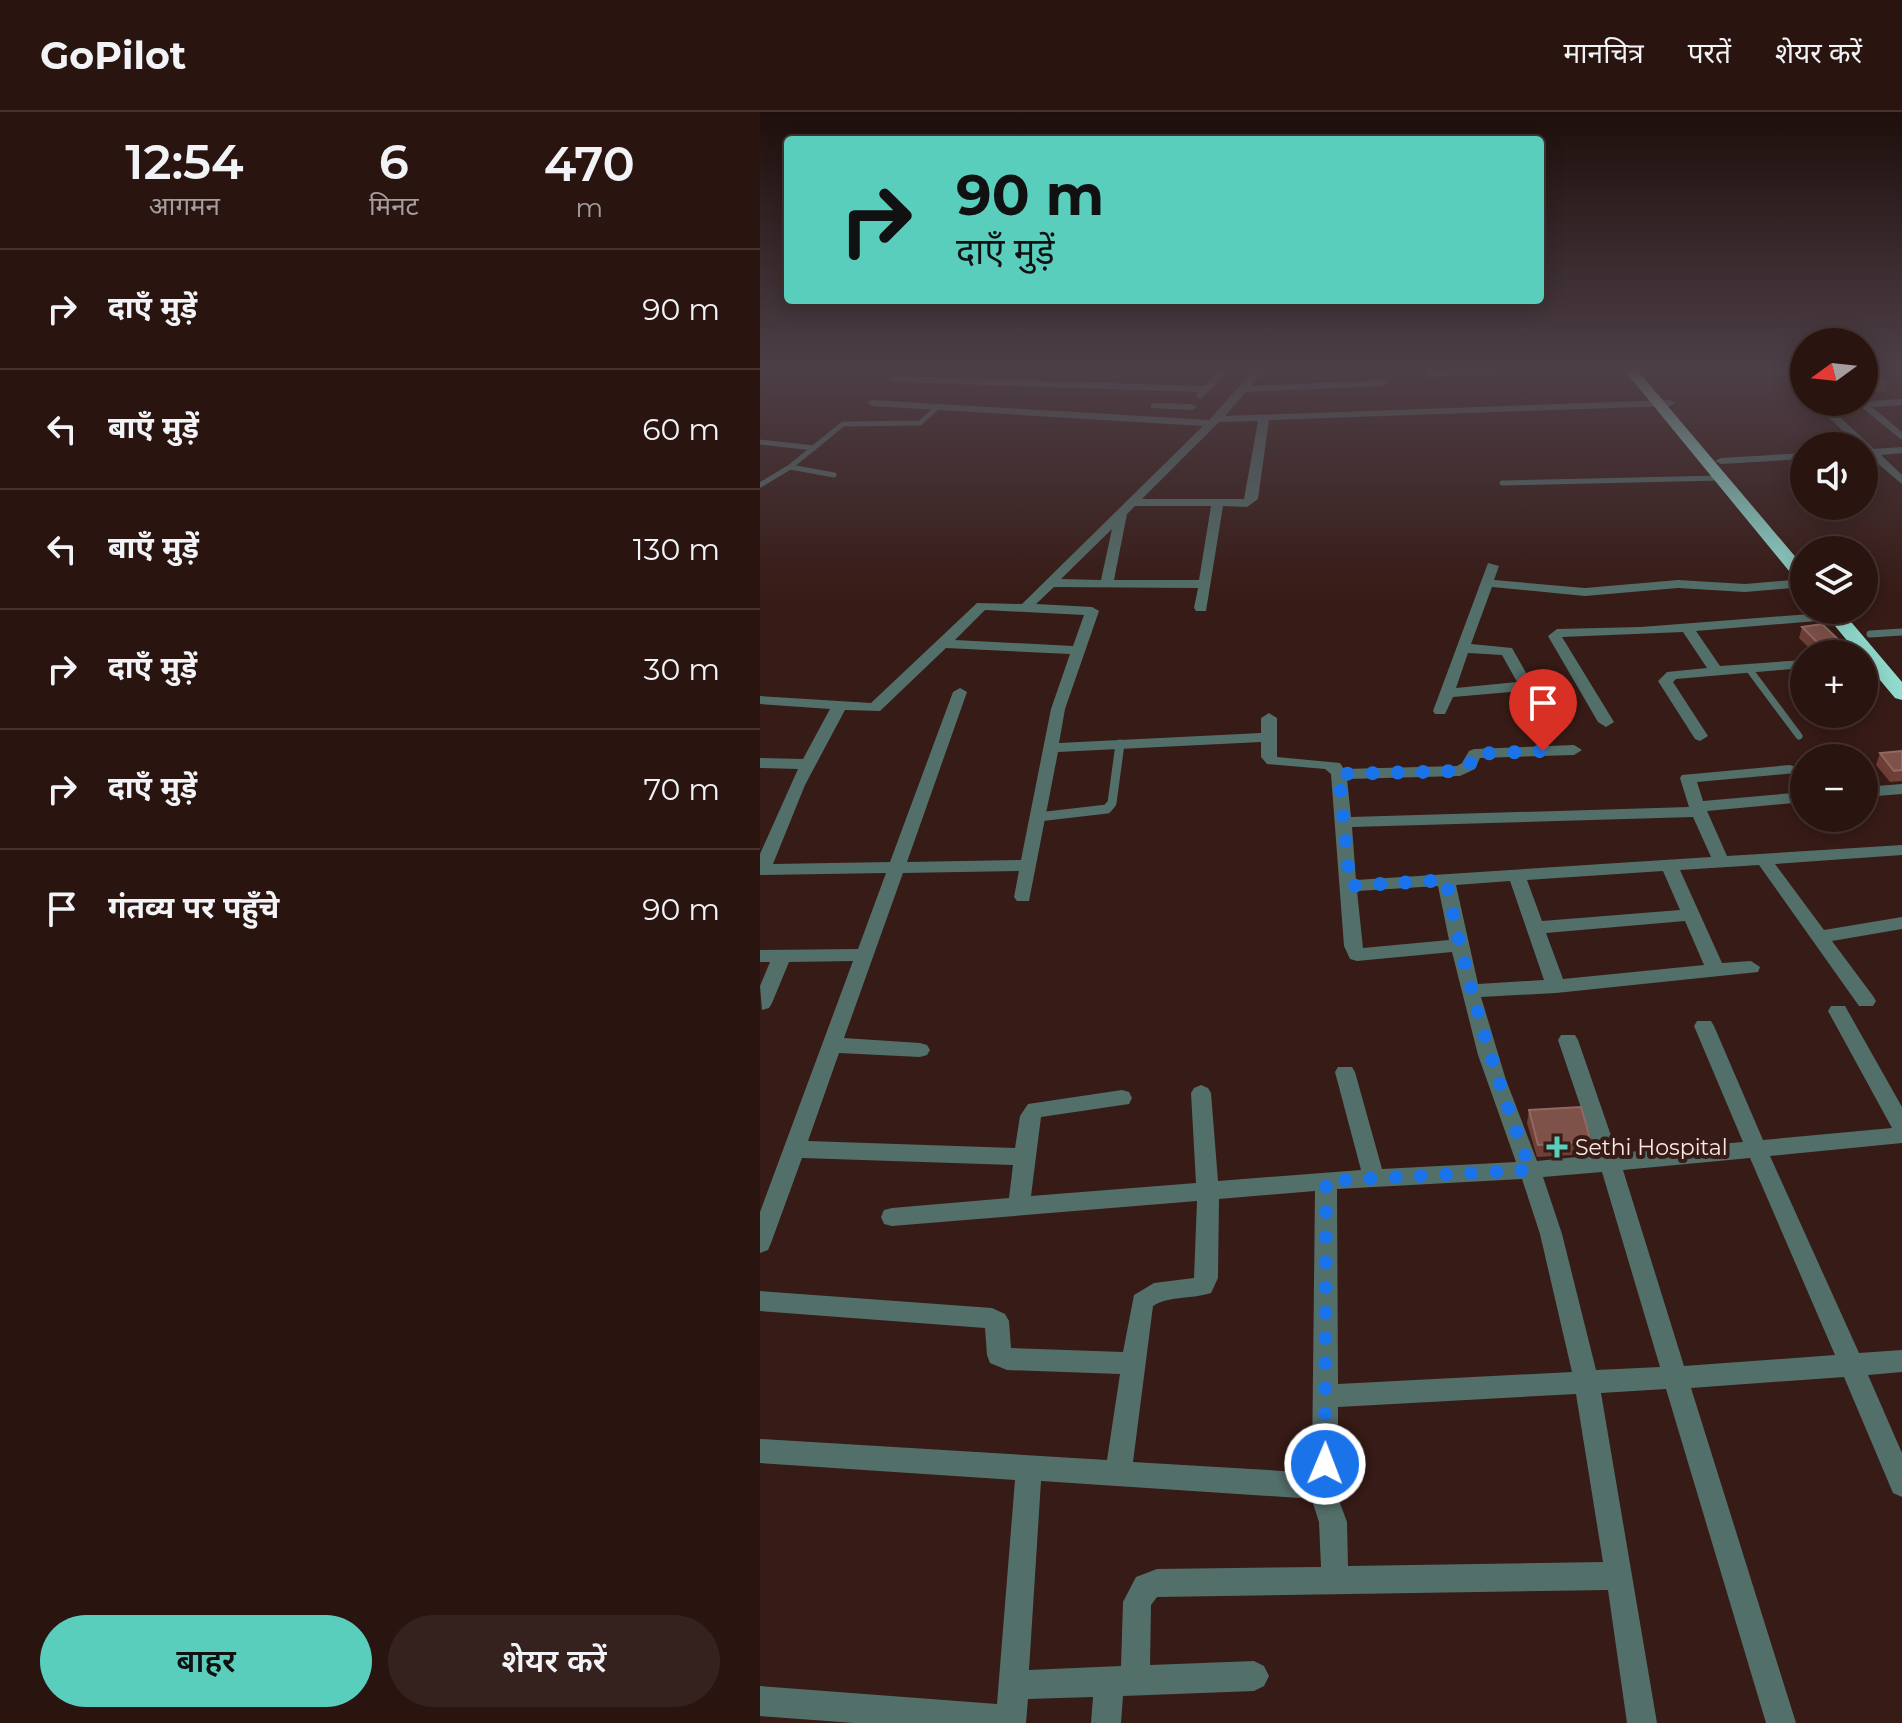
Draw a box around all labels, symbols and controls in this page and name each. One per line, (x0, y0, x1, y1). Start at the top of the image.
text: GoPilot (40, 32, 186, 79)
text: मानचित्र (1564, 36, 1644, 70)
text: परतें (1688, 36, 1731, 70)
text: शेयर करें (1775, 36, 1862, 70)
text: 12:54 (125, 133, 244, 191)
text: 6 (379, 133, 409, 191)
text: 470 (544, 135, 635, 193)
text: 90 m (956, 161, 1104, 229)
icon: right (824, 168, 928, 272)
text: आगमन (149, 190, 220, 222)
text: मिनट (369, 190, 419, 222)
text: m (576, 192, 603, 224)
text: दाएँ मुड़ें (956, 229, 1055, 273)
icon: right (40, 287, 84, 331)
text: दाएँ मुड़ें (108, 289, 197, 326)
text: 90 m (642, 291, 720, 328)
north arrow (1790, 328, 1878, 416)
map controls (1790, 328, 1878, 832)
icon: left (40, 407, 84, 451)
text: बाएँ मुड़ें (108, 409, 199, 446)
text: 60 m (642, 411, 720, 448)
button: sound (1790, 432, 1878, 520)
icon: left (40, 527, 84, 571)
text: बाएँ मुड़ें (108, 529, 199, 566)
text: 130 m (633, 531, 720, 568)
button: layers (1790, 536, 1878, 624)
button: + (1790, 640, 1878, 728)
icon: right (40, 647, 84, 691)
text: दाएँ मुड़ें (108, 649, 197, 686)
text: 30 m (644, 651, 720, 688)
pin (1509, 669, 1577, 751)
icon: arrive (1521, 681, 1565, 725)
button: − (1790, 744, 1878, 832)
icon: right (40, 767, 84, 811)
text: दाएँ मुड़ें (108, 769, 197, 806)
text: 70 m (643, 771, 720, 808)
icon: arrive (40, 887, 84, 931)
text: गंतव्य पर पहुँचे (108, 889, 279, 926)
text: 90 m (642, 891, 720, 928)
place label: Sethi Hospital (1575, 1134, 1728, 1161)
marker: Sethi Hospital (1546, 1136, 1568, 1158)
position arrow (1283, 1422, 1367, 1506)
button: बाहर (40, 1615, 372, 1707)
button: शेयर करें (388, 1615, 720, 1707)

